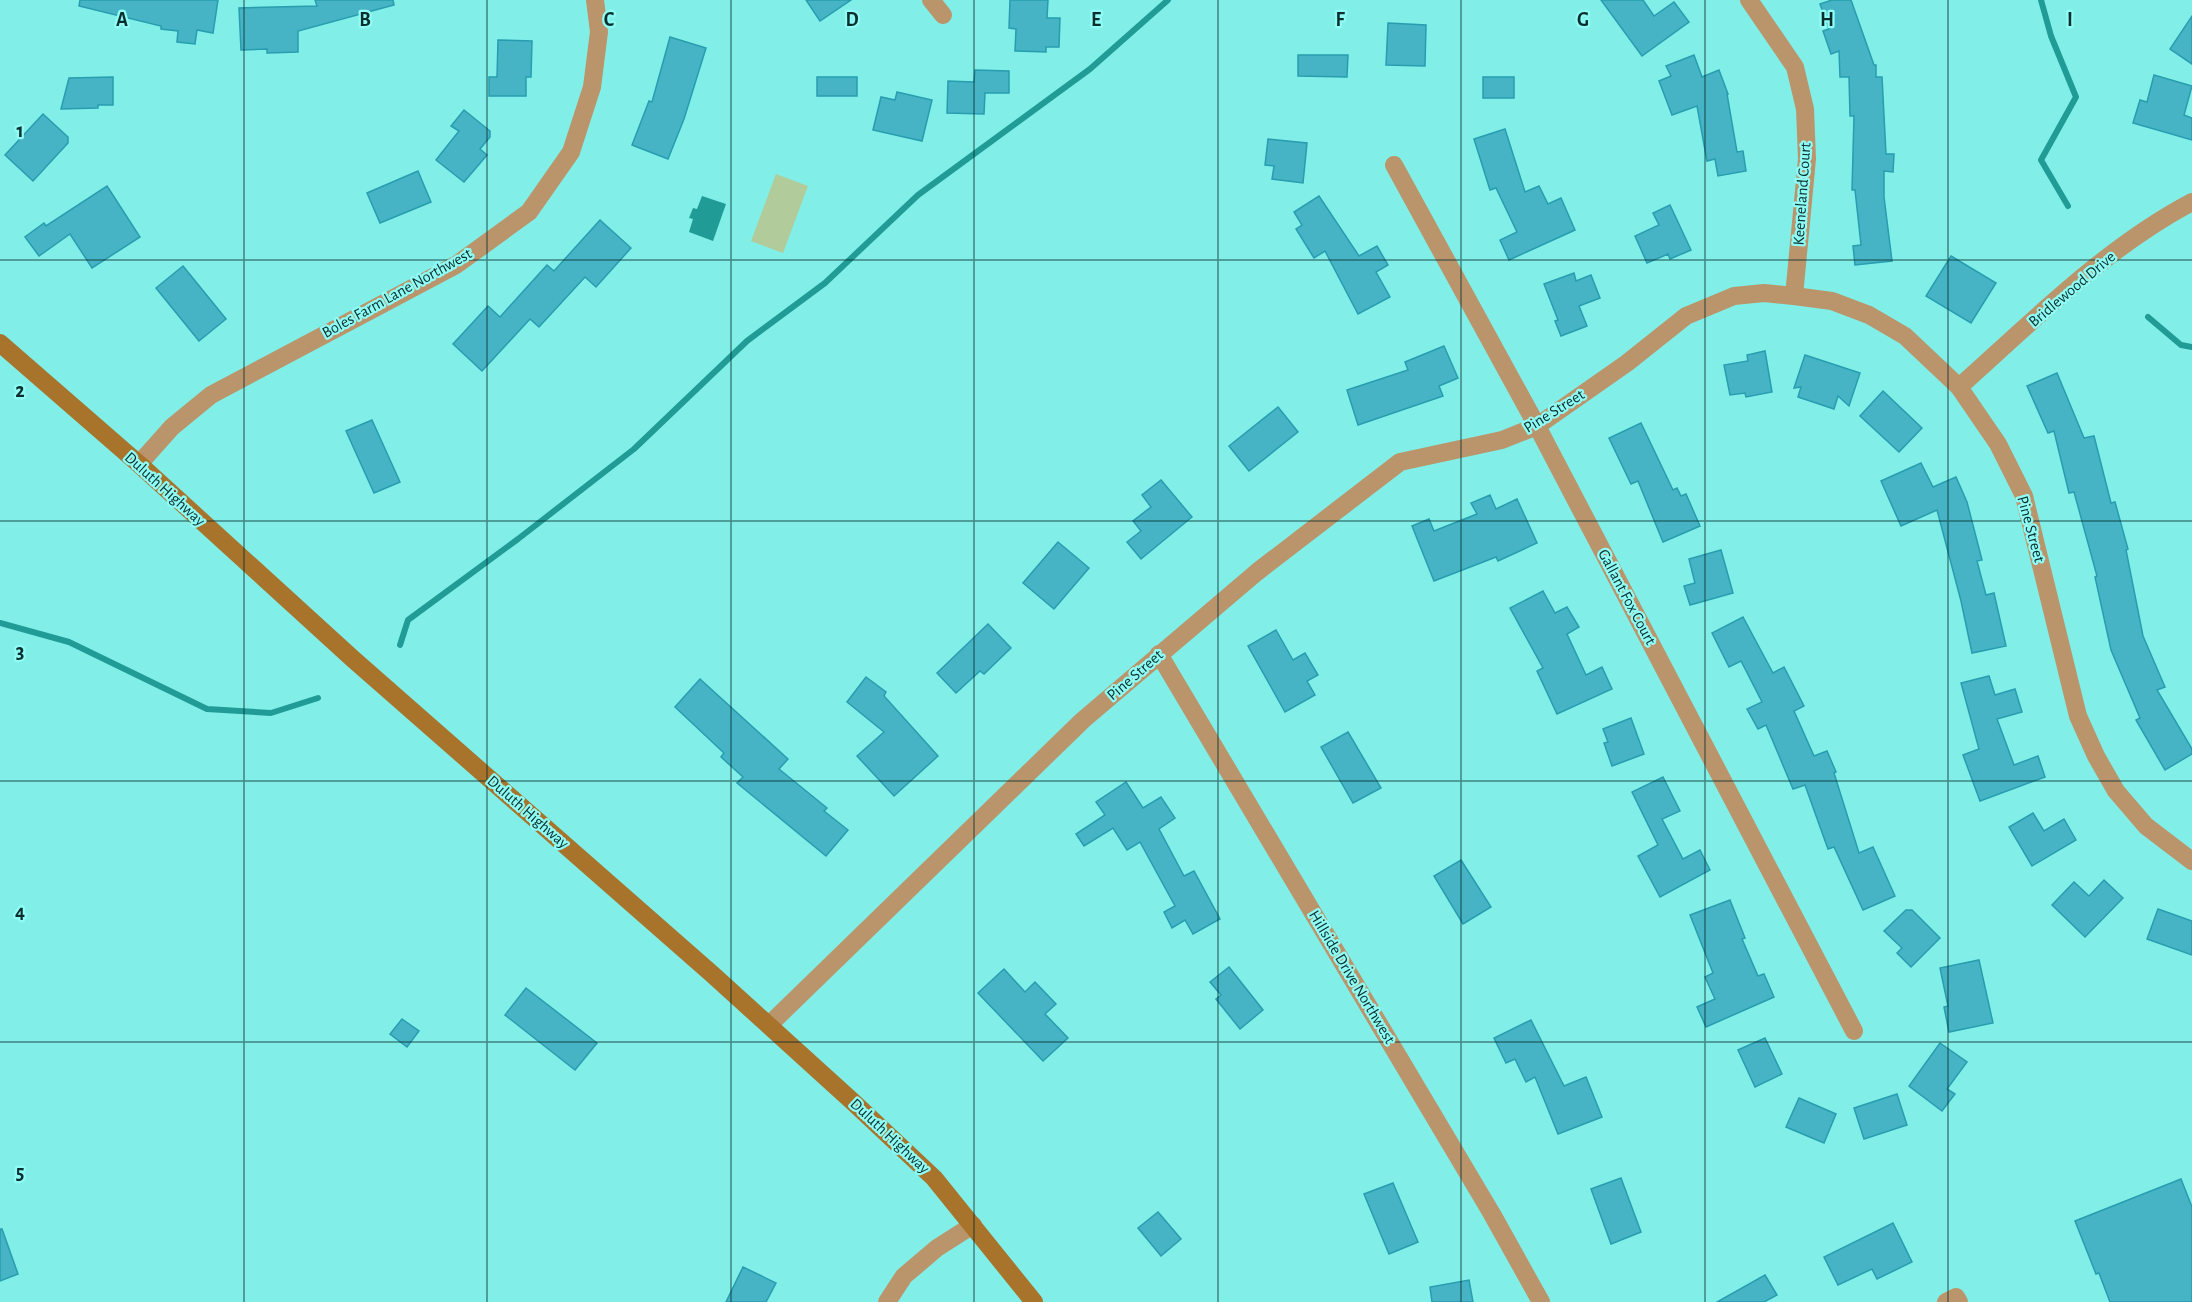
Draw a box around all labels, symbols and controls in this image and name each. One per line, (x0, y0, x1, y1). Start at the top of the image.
text: A (116, 10, 128, 30)
text: B (359, 10, 371, 30)
text: C (604, 10, 615, 30)
text: D (845, 10, 859, 30)
text: E (1091, 10, 1101, 30)
text: F (1335, 10, 1345, 30)
text: G (1577, 10, 1589, 30)
text: H (1820, 10, 1834, 30)
text: I (2067, 10, 2073, 30)
text: 1 (16, 121, 24, 141)
street label: Keeneland Court (1790, 142, 1814, 246)
street label: Boles Farm Lane Northwest (320, 245, 474, 341)
street label: Bridlewood Drive (2026, 248, 2118, 330)
text: 2 (15, 381, 25, 401)
street label: Pine Street (1521, 386, 1587, 436)
street label: Duluth Highway (121, 449, 208, 530)
street label: Pine Street (2014, 494, 2048, 564)
street label: Gallant Fox Court (1595, 547, 1659, 647)
text: 3 (16, 642, 24, 662)
street label: Pine Street (1104, 647, 1166, 703)
street label: Duluth Highway (484, 773, 572, 852)
text: 4 (15, 902, 25, 922)
street label: Hillside Drive Northwest (1306, 908, 1398, 1046)
street label: Duluth Highway (847, 1095, 933, 1177)
text: 5 (16, 1163, 24, 1183)

